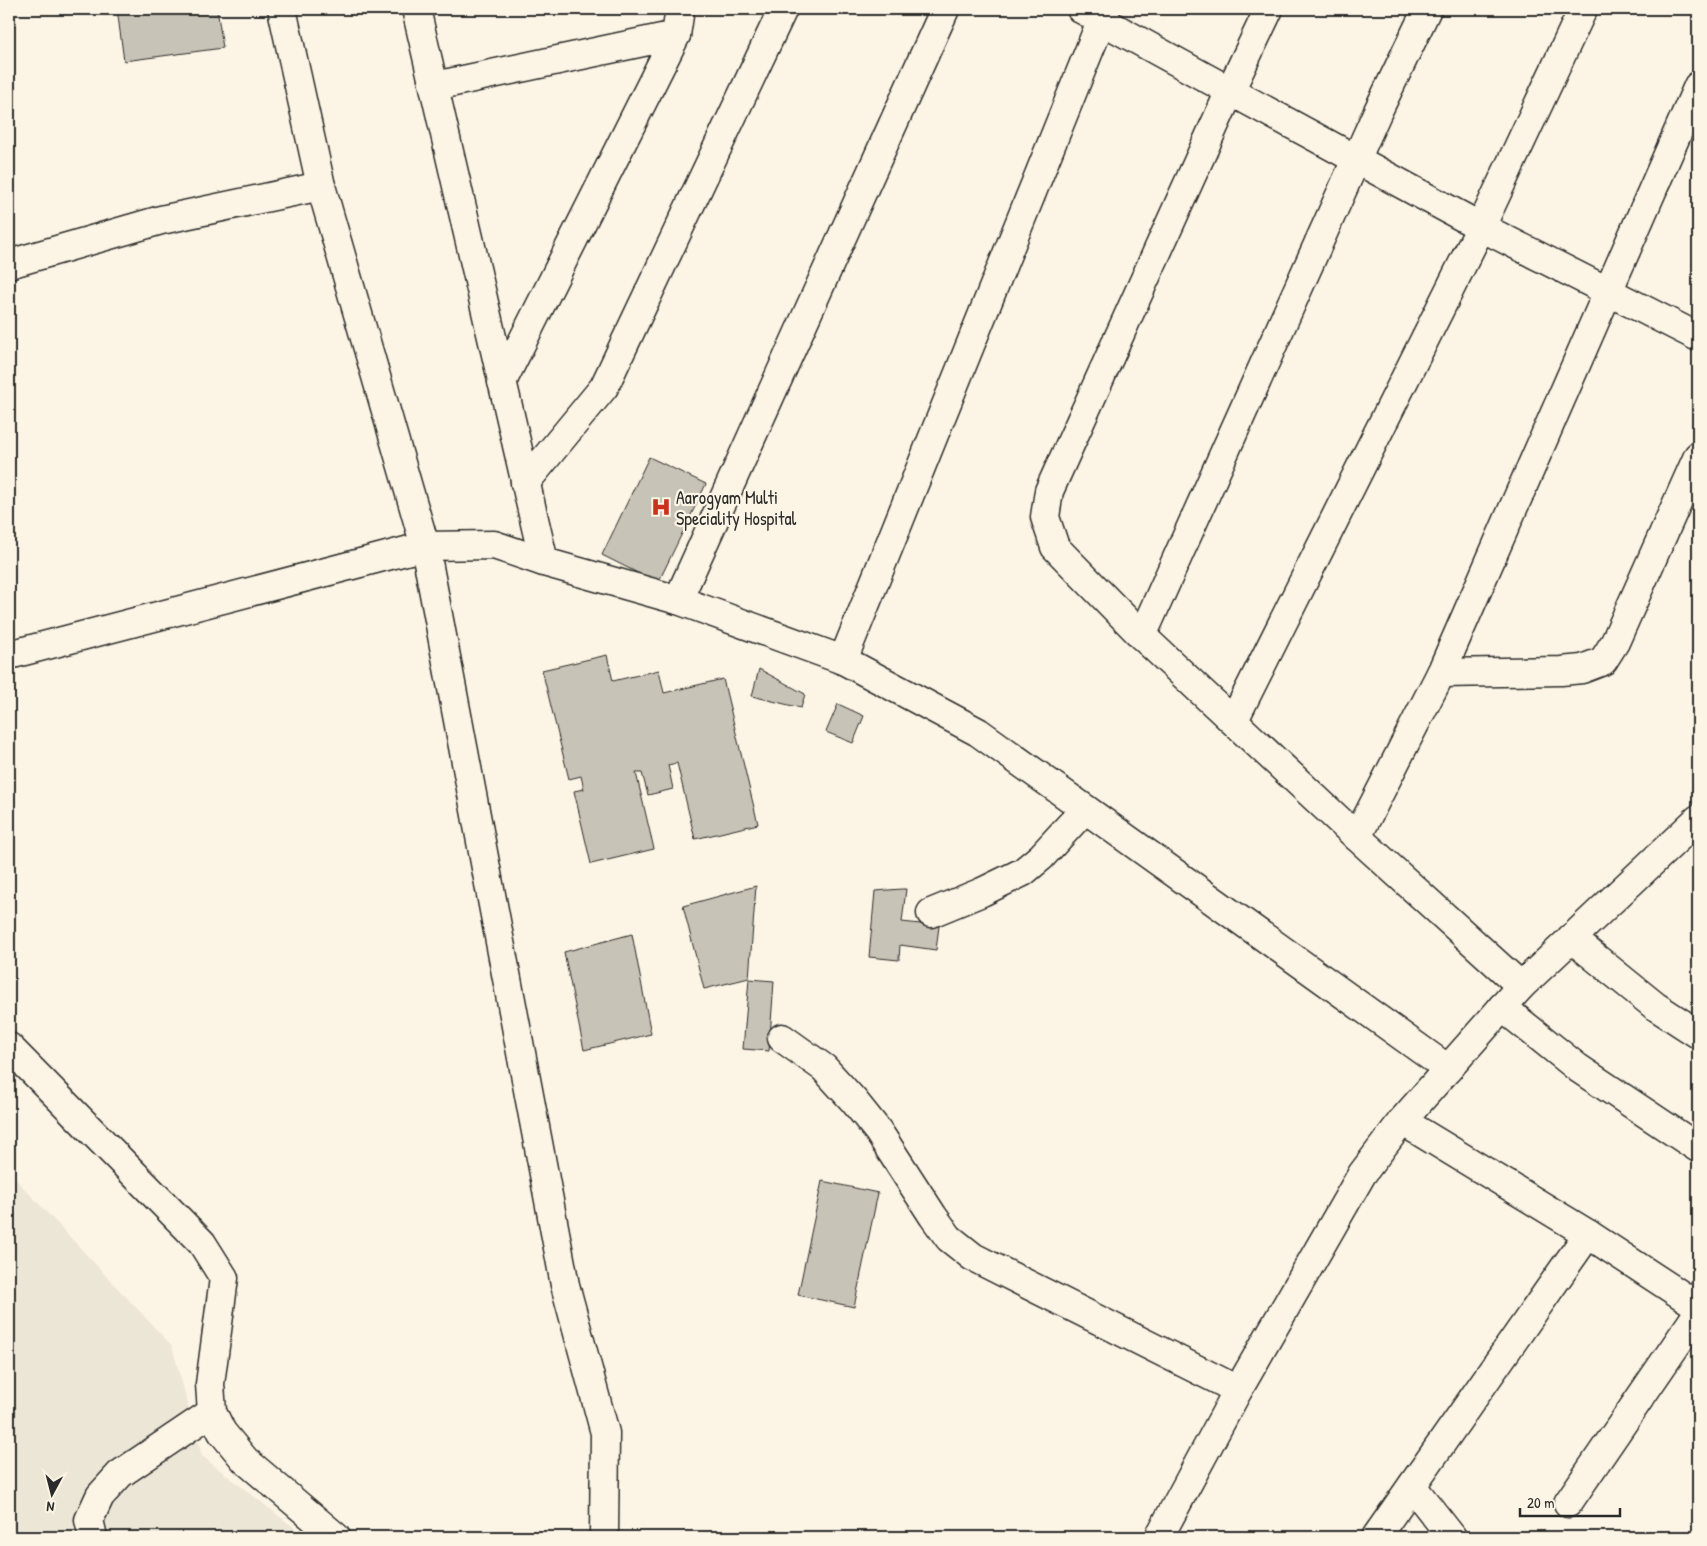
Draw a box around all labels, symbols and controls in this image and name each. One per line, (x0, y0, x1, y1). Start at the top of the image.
place label: Aarogyam Multi Speciality Hospital (676, 485, 797, 531)
hospital icon: Aarogyam Multi Speciality Hospital (650, 496, 672, 518)
north arrow (28, 1468, 78, 1518)
scale bar (1520, 1486, 1620, 1518)
text: 20 m (1527, 1492, 1554, 1513)
text: N (45, 1497, 55, 1517)

